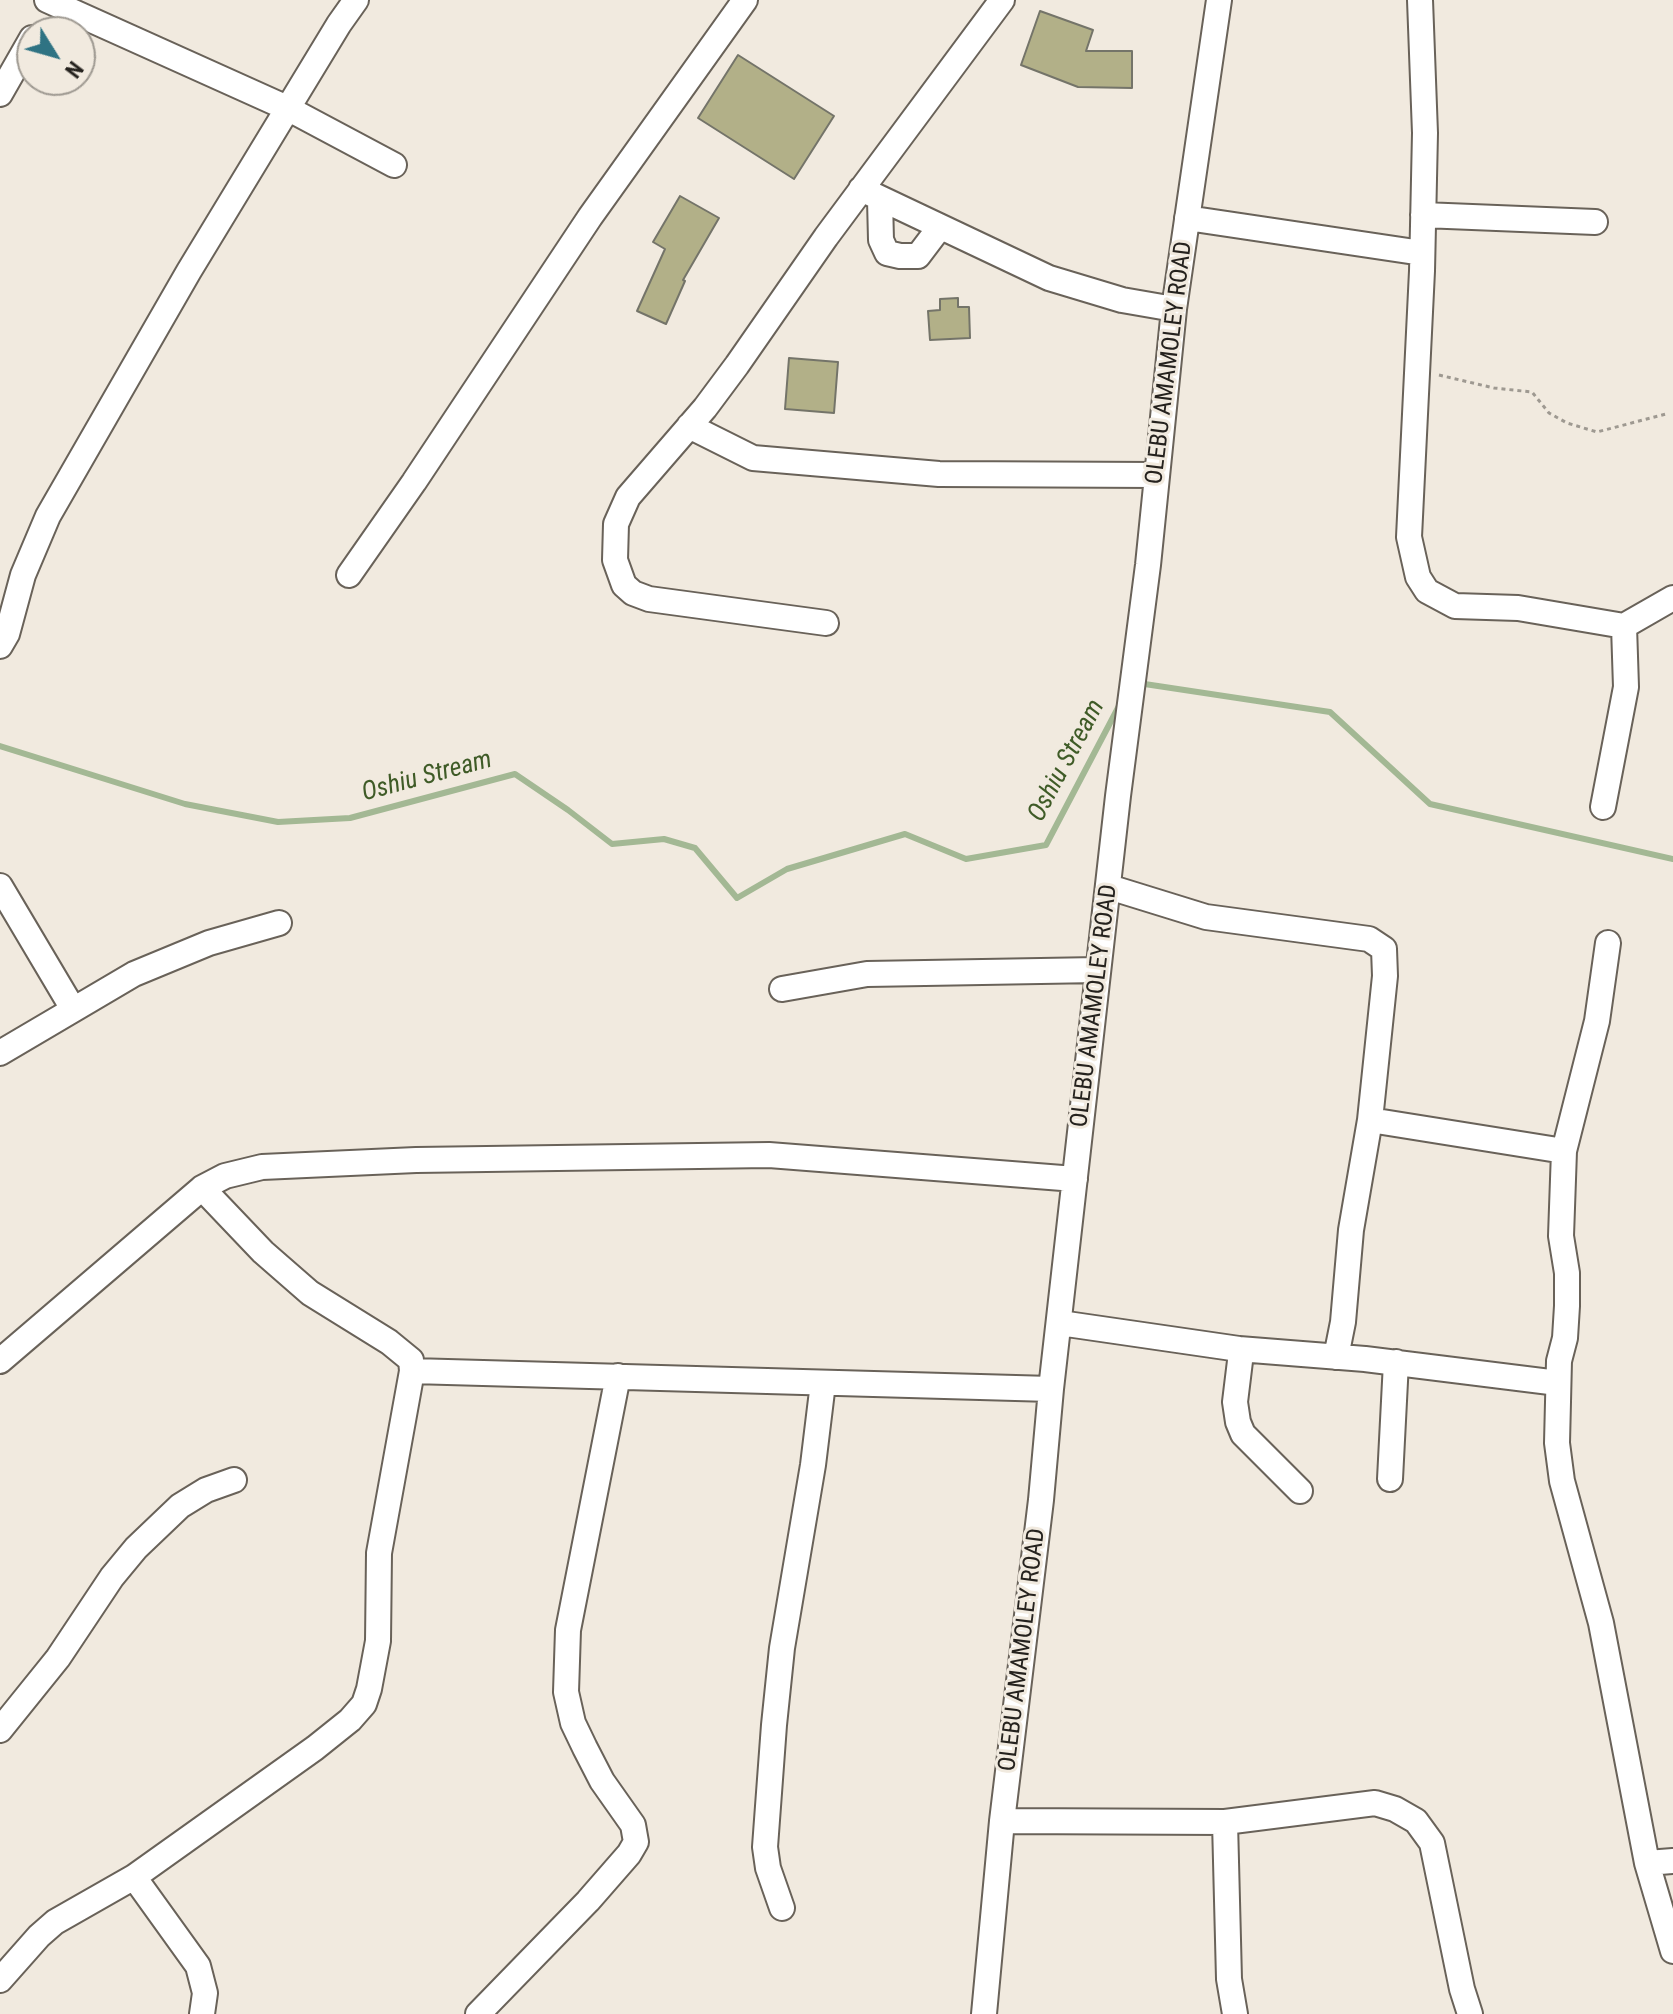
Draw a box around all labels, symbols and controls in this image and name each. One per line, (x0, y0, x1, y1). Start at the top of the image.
north arrow (16, 16, 96, 96)
text: N (60, 57, 88, 82)
street label: OLEBU AMAMOLEY ROAD (1141, 240, 1199, 486)
water label: Oshiu Stream (1022, 695, 1112, 827)
water label: Oshiu Stream (358, 745, 496, 809)
street label: OLEBU AMAMOLEY ROAD (1066, 883, 1124, 1129)
street label: OLEBU AMAMOLEY ROAD (994, 1527, 1052, 1773)

